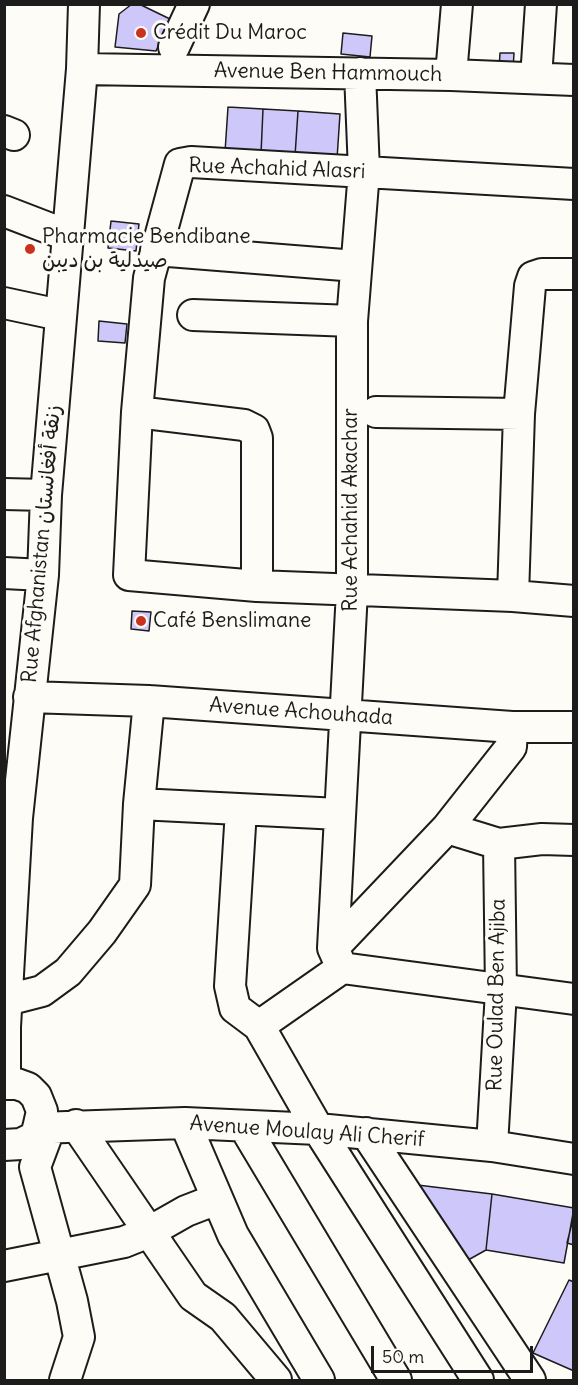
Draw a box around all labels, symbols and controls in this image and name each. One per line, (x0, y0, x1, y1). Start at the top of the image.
place label: Crédit Du Maroc (153, 20, 307, 46)
marker: Crédit Du Maroc (134, 26, 148, 40)
street label: Avenue Ben Hammouch (214, 58, 442, 88)
street label: Rue Achahid Alasri (188, 153, 366, 185)
place label: Pharmacie Bendibane صيدلية بن ديبن (42, 224, 251, 274)
marker: Pharmacie Bendibane صيدلية بن ديبن (23, 242, 37, 256)
street label: Rue Afghanistan زنقة أفغانستان (17, 404, 67, 684)
street label: Rue Achahid Akachar (338, 408, 364, 612)
place label: Café Benslimane (153, 608, 311, 634)
marker: Café Benslimane (134, 614, 148, 628)
street label: Avenue Achouhada (208, 693, 394, 731)
street label: Rue Oulad Ben Ajiba (483, 898, 511, 1092)
street label: Avenue Moulay Ali Cherif (189, 1111, 425, 1153)
scale bar (374, 1334, 536, 1372)
text: 50 m (382, 1345, 424, 1368)

